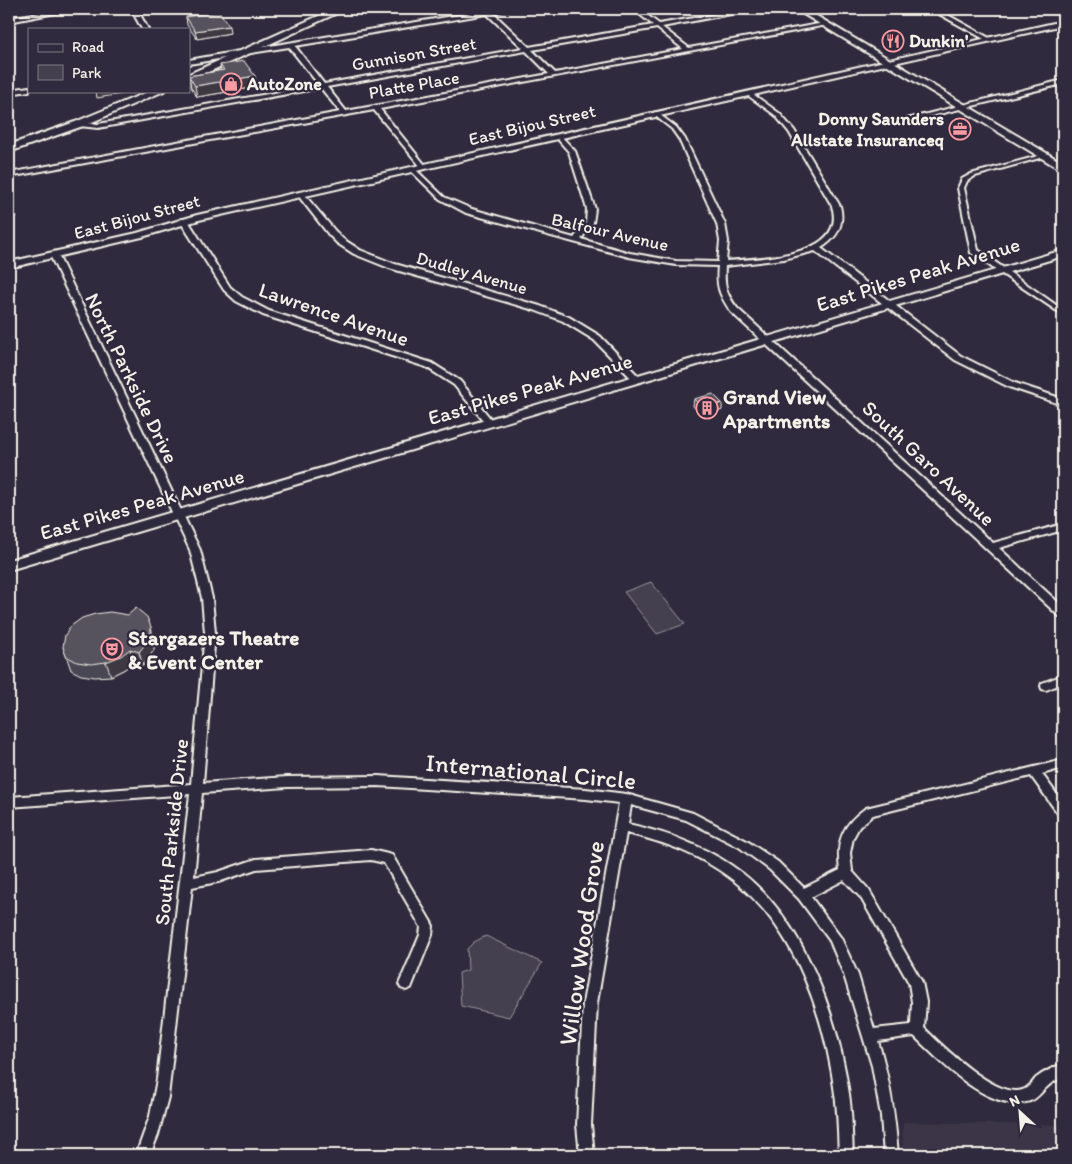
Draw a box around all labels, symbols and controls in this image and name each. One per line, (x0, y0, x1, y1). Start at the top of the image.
legend (28, 28, 190, 92)
restaurant icon: Dunkin' (881, 29, 905, 53)
place label: Dunkin' (909, 30, 968, 52)
street label: Gunnison Street (350, 32, 478, 76)
text: Road (72, 38, 105, 56)
text: Park (72, 64, 102, 82)
street label: Platte Place (367, 66, 461, 104)
shop icon: AutoZone (219, 72, 243, 96)
place label: AutoZone (246, 73, 322, 95)
street label: East Bijou Street (466, 100, 598, 150)
place label: Donny Saunders Allstate Insuranceq (790, 108, 944, 151)
office icon: Donny Saunders Allstate Insuranceq (948, 117, 972, 141)
street label: East Bijou Street (72, 190, 203, 244)
street label: Balfour Avenue (549, 208, 671, 256)
street label: East Pikes Peak Avenue (813, 231, 1023, 317)
street label: Dudley Avenue (414, 247, 530, 299)
street label: Lawrence Avenue (256, 277, 412, 351)
street label: North Parkside Drive (80, 289, 184, 467)
street label: East Pikes Peak Avenue (425, 348, 635, 430)
place label: Grand View Apartments (722, 384, 830, 434)
street label: South Garo Avenue (857, 395, 1001, 531)
building icon: Grand View Apartments (695, 396, 719, 420)
street label: East Pikes Peak Avenue (37, 463, 247, 545)
place label: Stargazers Theatre & Event Center (128, 625, 299, 674)
theatre icon: Stargazers Theatre & Event Center (100, 637, 124, 661)
street label: South Parkside Drive (149, 737, 193, 927)
street label: International Circle (424, 747, 638, 795)
street label: Willow Wood Grove (552, 839, 610, 1047)
north arrow (994, 1086, 1044, 1136)
text: N (1007, 1091, 1022, 1110)

